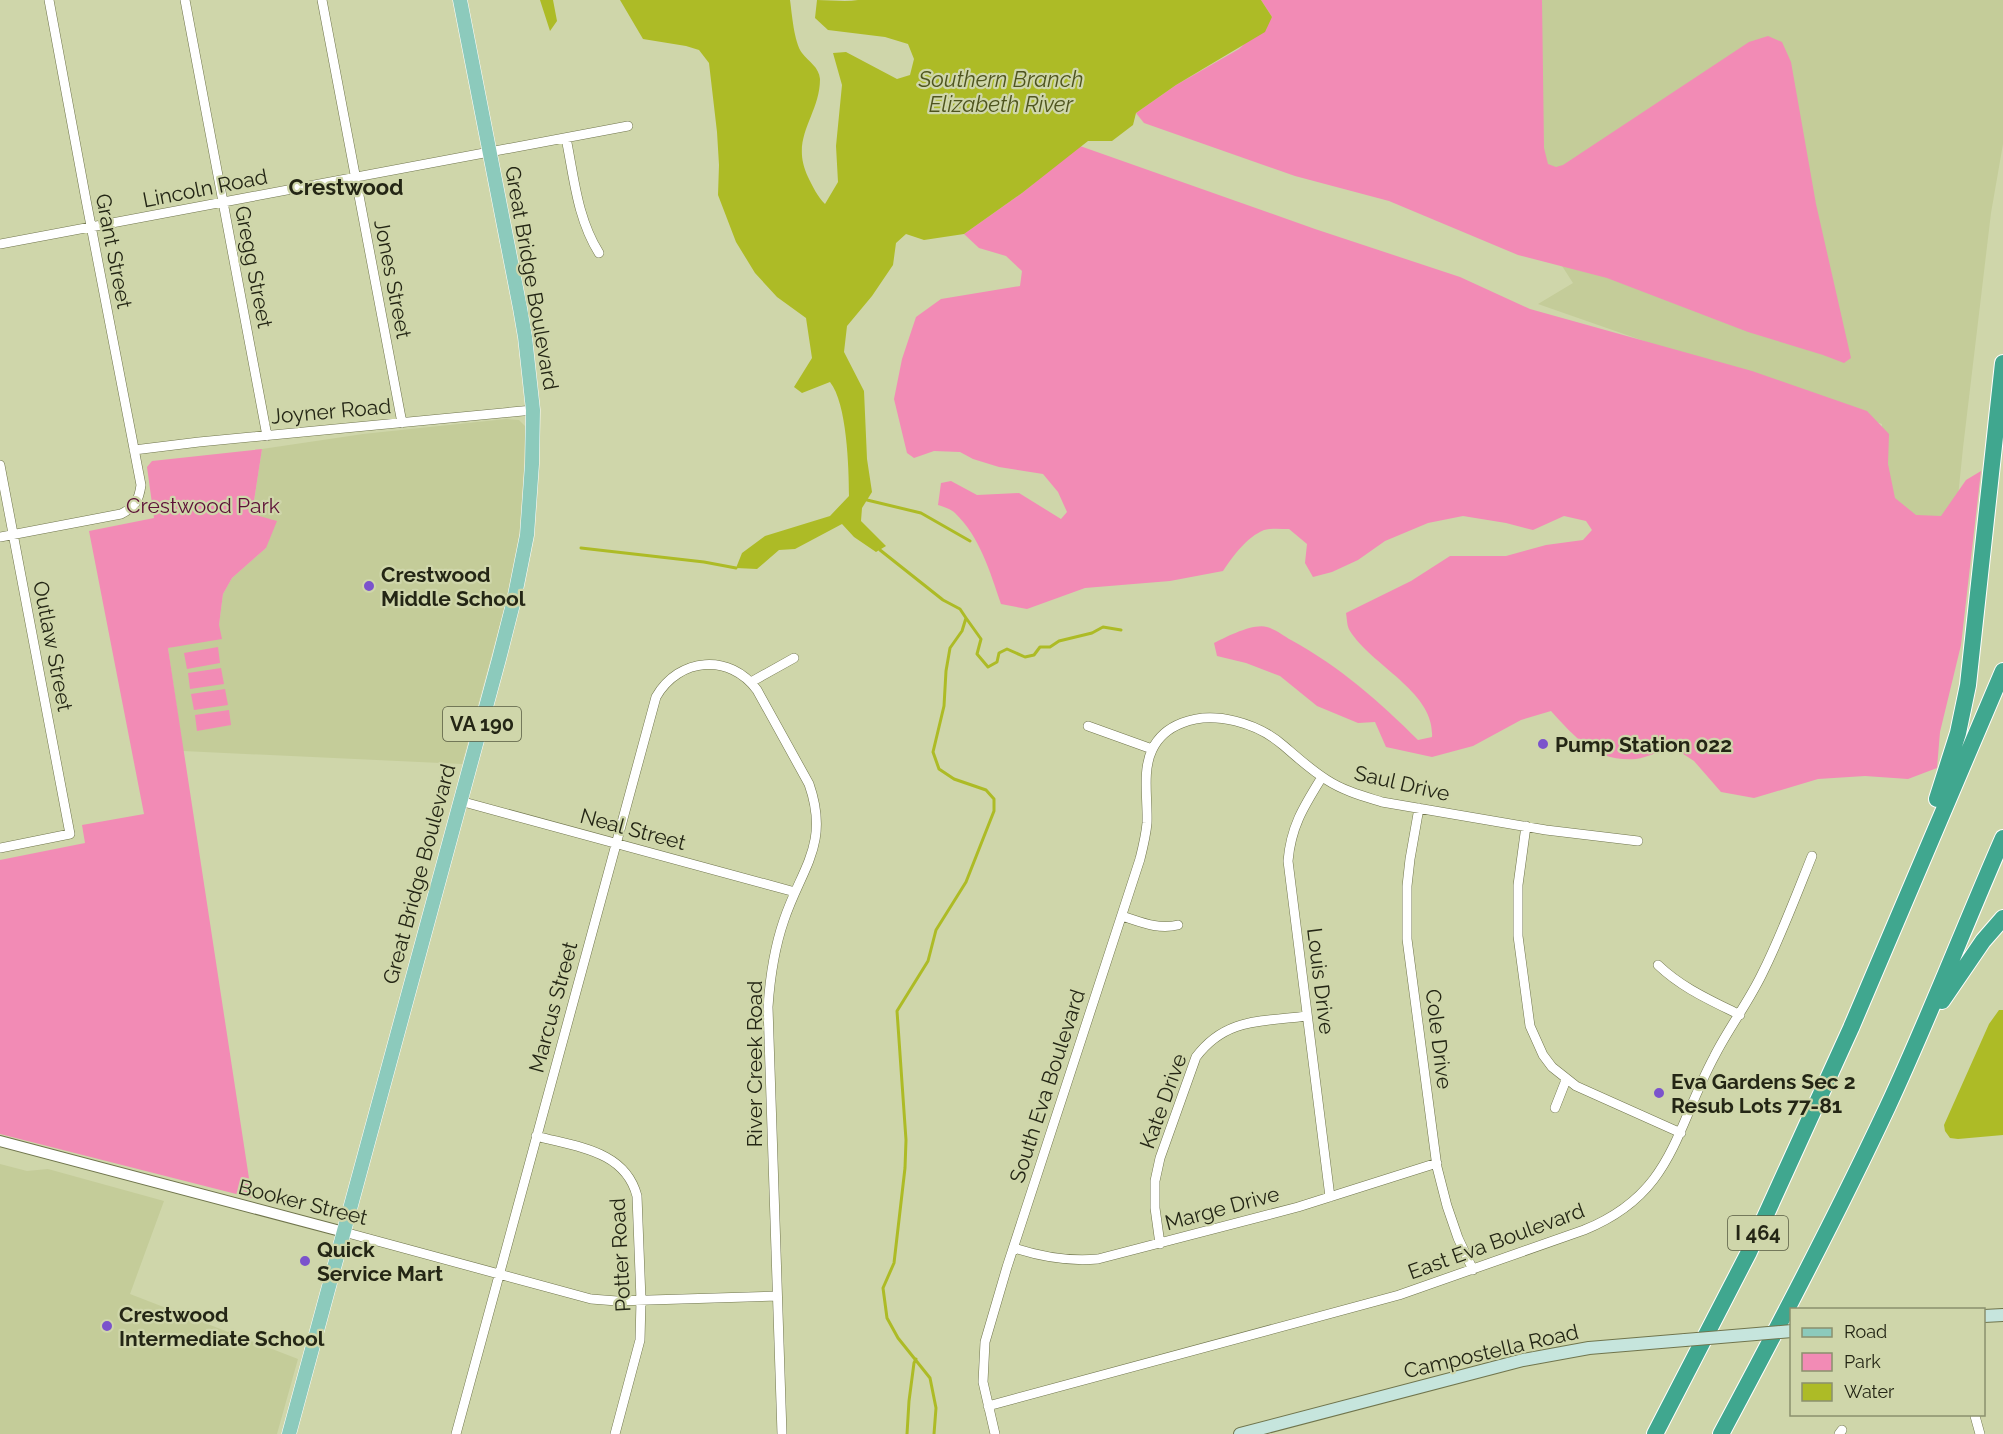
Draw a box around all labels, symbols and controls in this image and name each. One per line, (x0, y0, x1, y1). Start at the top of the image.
water label: Southern Branch Elizabeth River (917, 66, 1084, 117)
street label: Lincoln Road (140, 164, 270, 212)
street label: Great Bridge Boulevard (500, 164, 564, 392)
district label: Crestwood (289, 174, 403, 200)
street label: Grant Street (91, 191, 137, 311)
street label: Gregg Street (230, 204, 278, 330)
street label: Jones Street (369, 217, 417, 341)
street label: Joyner Road (270, 393, 392, 429)
park label: Crestwood Park (126, 493, 280, 518)
place label: Crestwood Middle School (381, 562, 526, 611)
street label: Outlaw Street (28, 579, 78, 713)
marker: Crestwood Middle School (362, 579, 376, 593)
road number: VA 190 (443, 707, 521, 741)
place label: Pump Station 022 (1555, 732, 1732, 757)
marker: Pump Station 022 (1536, 737, 1550, 751)
street label: Saul Drive (1352, 760, 1452, 806)
street label: Great Bridge Boulevard (378, 761, 460, 987)
street label: Neal Street (577, 803, 689, 855)
street label: Louis Drive (1302, 926, 1340, 1036)
street label: Marcus Street (524, 939, 582, 1075)
street label: River Creek Road (742, 981, 767, 1147)
street label: South Eva Boulevard (1004, 986, 1090, 1186)
street label: Cole Drive (1420, 988, 1458, 1090)
street label: Kate Drive (1134, 1050, 1192, 1152)
place label: Eva Gardens Sec 2 Resub Lots 77-81 (1671, 1069, 1856, 1118)
marker: Eva Gardens Sec 2 Resub Lots 77-81 (1652, 1086, 1666, 1100)
street label: Booker Street (236, 1174, 370, 1230)
street label: Marge Drive (1162, 1181, 1282, 1235)
street label: Potter Road (605, 1197, 635, 1313)
street label: East Eva Boulevard (1404, 1197, 1588, 1285)
road number: I 464 (1728, 1216, 1788, 1250)
place label: Quick Service Mart (317, 1237, 443, 1286)
marker: Quick Service Mart (298, 1254, 312, 1268)
place label: Crestwood Intermediate School (119, 1302, 325, 1351)
legend (1790, 1308, 1985, 1416)
marker: Crestwood Intermediate School (100, 1319, 114, 1333)
street label: Campostella Road (1401, 1319, 1581, 1383)
text: Road (1844, 1321, 1887, 1342)
text: Park (1844, 1351, 1881, 1372)
text: Water (1844, 1381, 1895, 1402)

